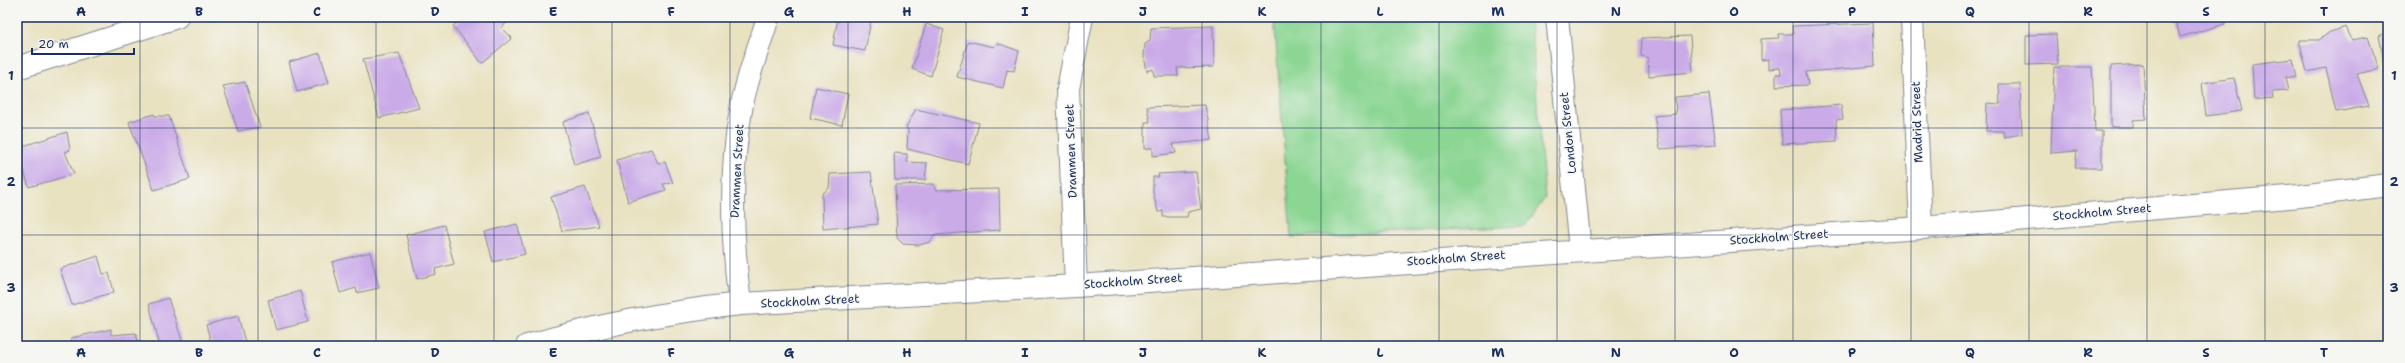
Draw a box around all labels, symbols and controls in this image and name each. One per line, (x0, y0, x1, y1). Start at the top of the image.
text: A (76, 3, 86, 20)
text: B (195, 3, 203, 20)
text: C (313, 3, 321, 20)
text: D (430, 3, 440, 20)
text: E (549, 3, 558, 20)
text: F (667, 3, 675, 20)
text: G (784, 3, 795, 20)
text: H (902, 3, 912, 20)
text: I (1021, 3, 1029, 20)
text: J (1139, 3, 1147, 20)
text: K (1258, 3, 1267, 20)
text: L (1376, 3, 1384, 20)
text: M (1491, 3, 1505, 20)
text: N (1611, 3, 1621, 20)
text: O (1729, 3, 1739, 20)
text: P (1848, 3, 1856, 20)
text: Q (1965, 3, 1975, 20)
text: R (2083, 3, 2093, 20)
text: S (2202, 3, 2210, 20)
text: T (2320, 3, 2328, 20)
scale bar (32, 30, 134, 56)
text: 20 m (38, 36, 69, 52)
text: 1 (8, 67, 14, 84)
text: 1 (2391, 67, 2397, 84)
street label: Madrid Street (1908, 81, 1926, 163)
street label: London Street (1556, 91, 1580, 175)
street label: Drammen Street (1061, 104, 1081, 198)
street label: Drammen Street (727, 124, 747, 218)
text: 2 (6, 173, 16, 190)
text: 2 (2389, 173, 2399, 190)
street label: Stockholm Street (2052, 200, 2152, 224)
street label: Stockholm Street (1729, 226, 1829, 248)
street label: Stockholm Street (1406, 247, 1506, 269)
street label: Stockholm Street (1083, 270, 1183, 292)
text: 3 (6, 279, 16, 296)
text: 3 (2389, 279, 2399, 296)
street label: Stockholm Street (760, 290, 860, 312)
text: A (76, 344, 86, 361)
text: B (195, 344, 203, 361)
text: C (313, 344, 321, 361)
text: D (430, 344, 440, 361)
text: E (549, 344, 558, 361)
text: F (667, 344, 675, 361)
text: G (784, 344, 795, 361)
text: H (902, 344, 912, 361)
text: I (1021, 344, 1029, 361)
text: J (1139, 344, 1147, 361)
text: K (1258, 344, 1267, 361)
text: L (1376, 344, 1384, 361)
text: M (1491, 344, 1505, 361)
text: N (1611, 344, 1621, 361)
text: O (1729, 344, 1739, 361)
text: P (1848, 344, 1856, 361)
text: Q (1965, 344, 1975, 361)
text: R (2083, 344, 2093, 361)
text: S (2202, 344, 2210, 361)
text: T (2320, 344, 2328, 361)

